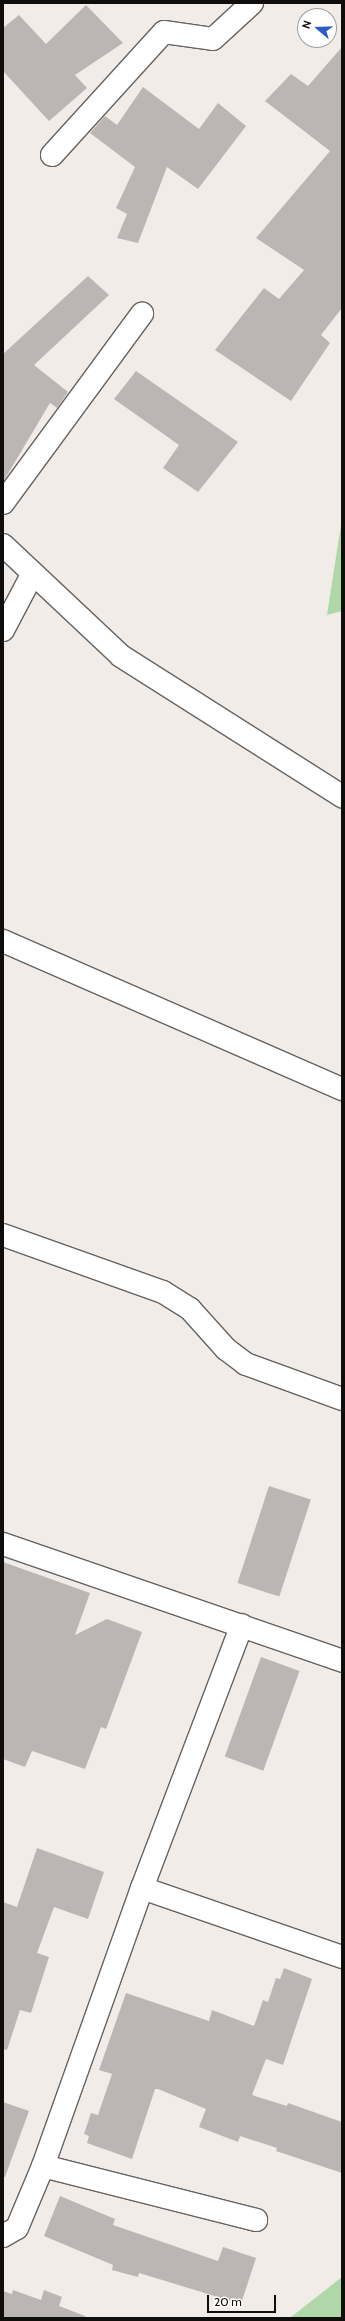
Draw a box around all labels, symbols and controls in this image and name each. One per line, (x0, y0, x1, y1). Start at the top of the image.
north arrow (297, 8, 337, 48)
text: N (299, 18, 314, 30)
scale bar (209, 2287, 278, 2313)
text: 20 m (214, 2294, 242, 2309)

